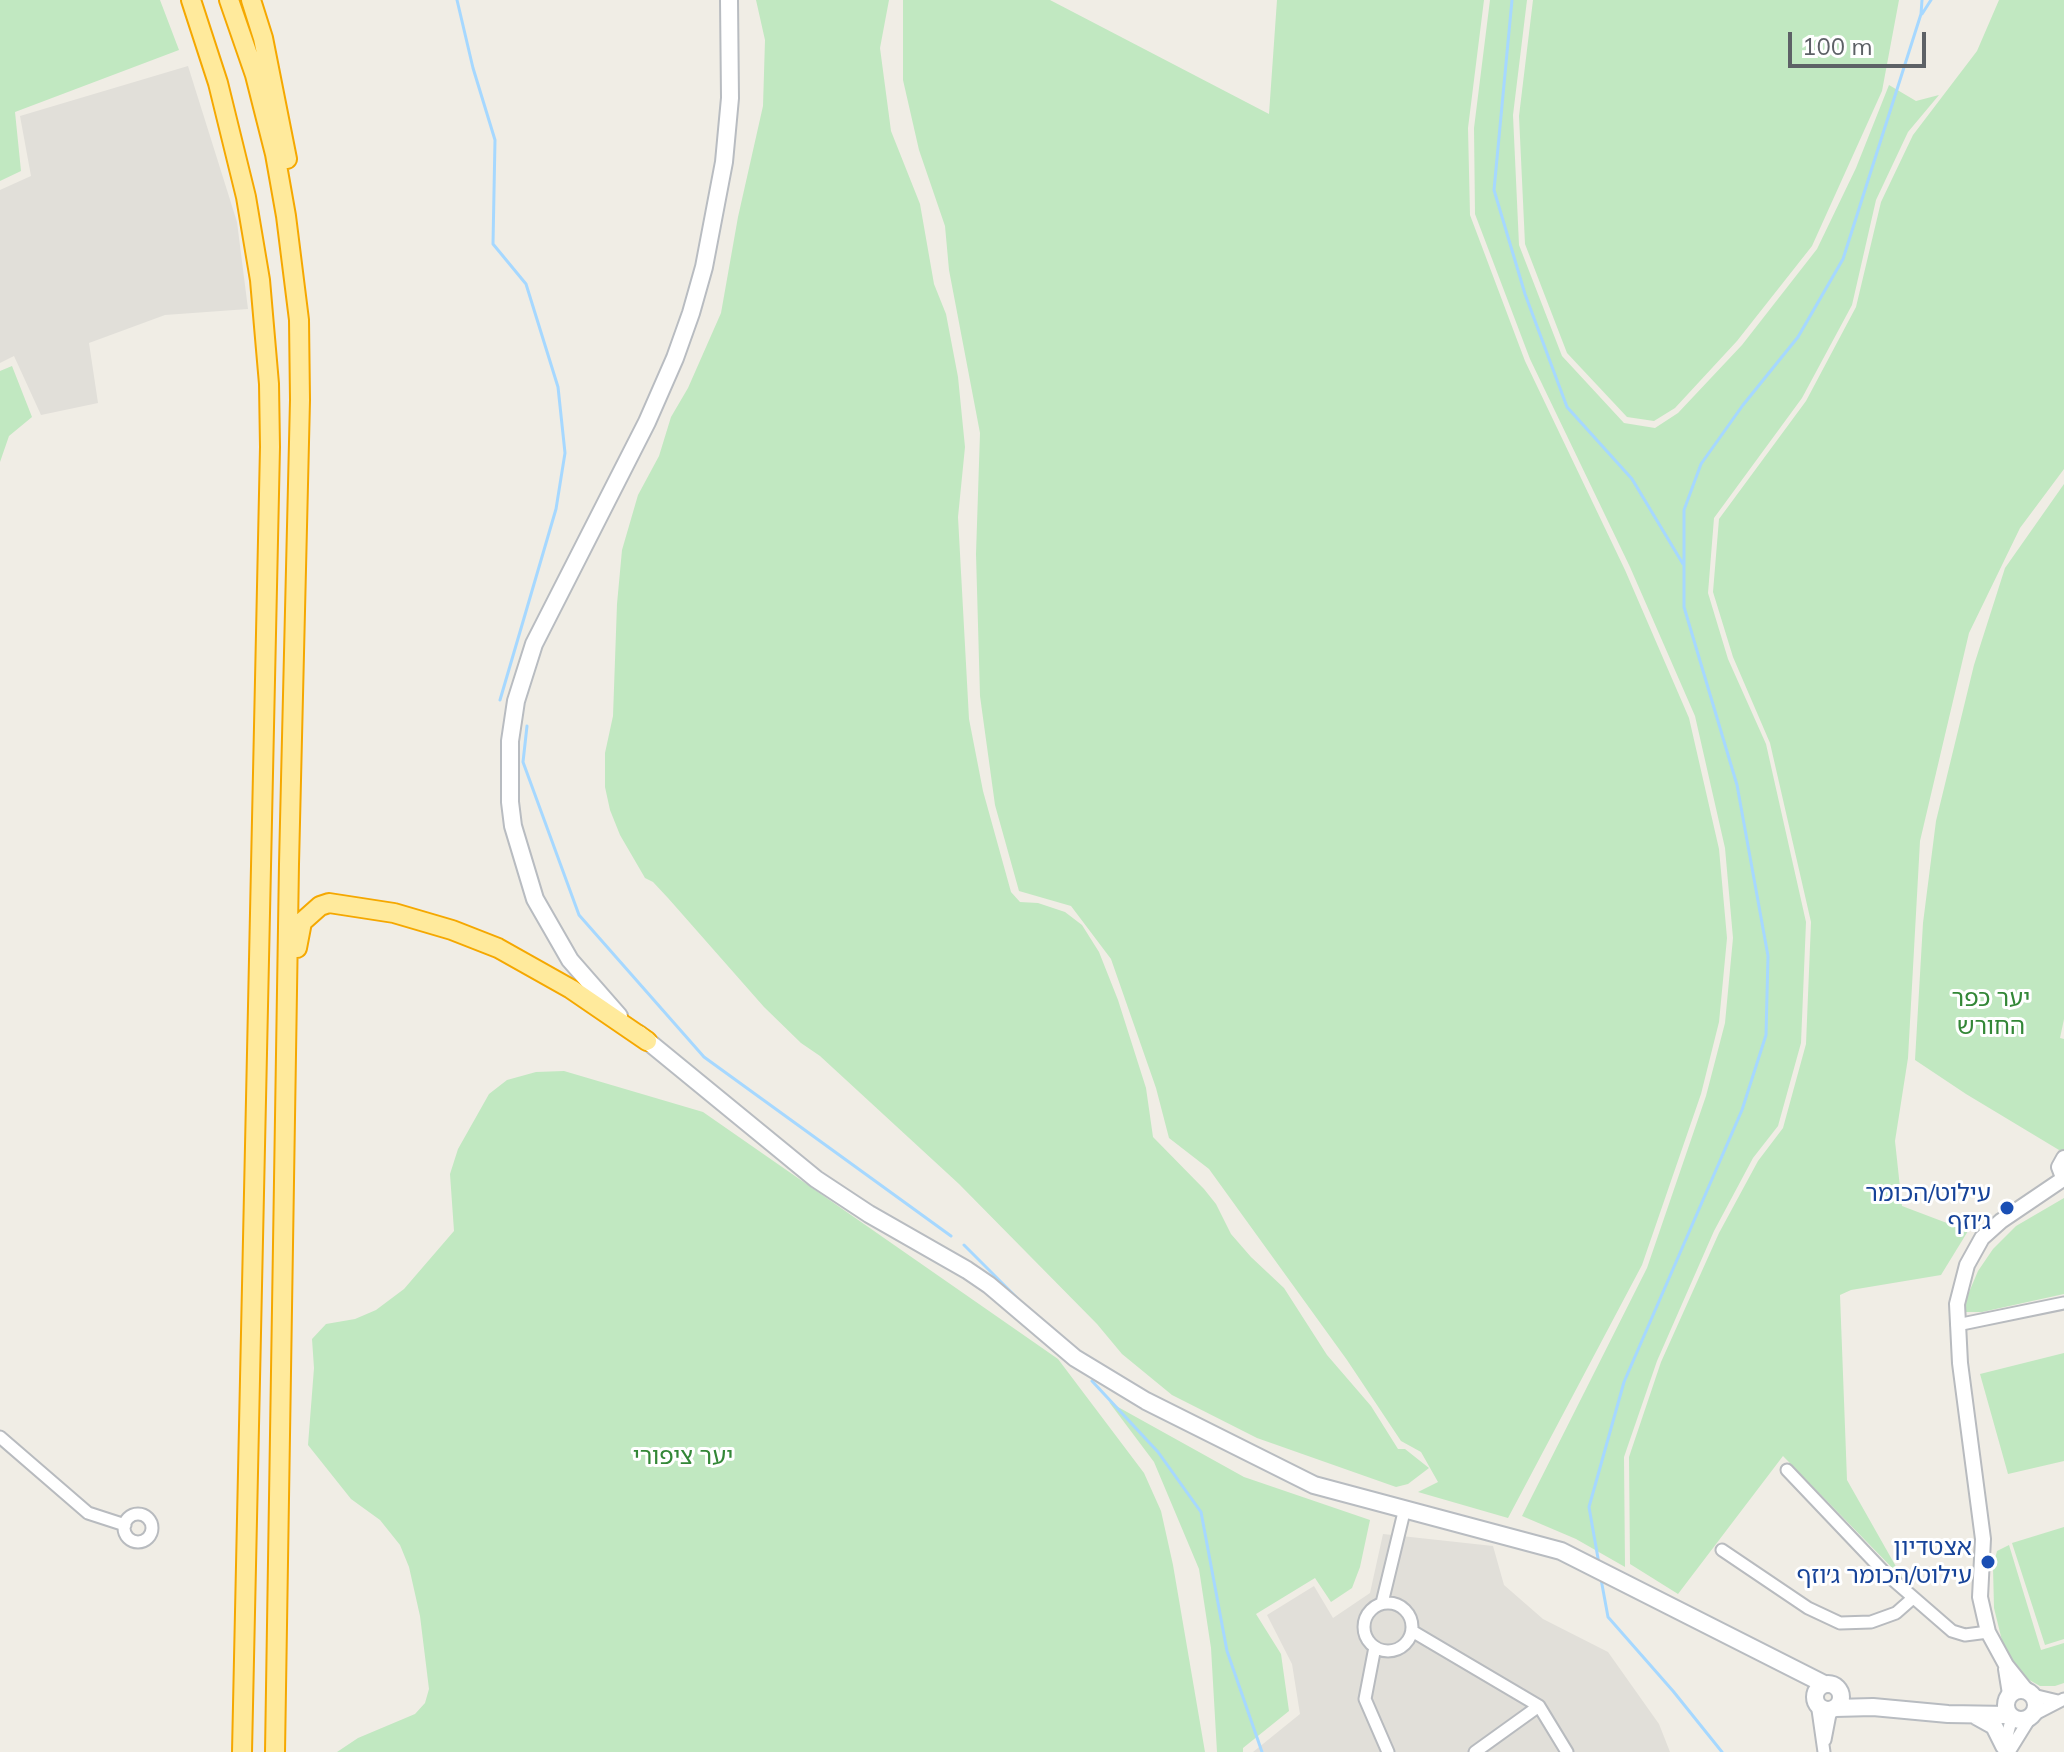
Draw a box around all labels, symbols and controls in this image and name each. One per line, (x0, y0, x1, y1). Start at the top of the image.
scale bar (1792, 16, 1930, 66)
text: 100 m (1802, 31, 1873, 61)
park label: יער כפר החורש (1952, 985, 2030, 1041)
place label: עילוט/הכומר ג׳וזף (1865, 1180, 1991, 1236)
marker: עילוט/הכומר ג׳וזף (1998, 1199, 2016, 1217)
park label: יער ציפורי (633, 1443, 733, 1471)
place label: אצטדיון עילוט/הכומר ג׳וזף (1796, 1534, 1972, 1590)
marker: אצטדיון עילוט/הכומר ג׳וזף (1979, 1553, 1997, 1571)

